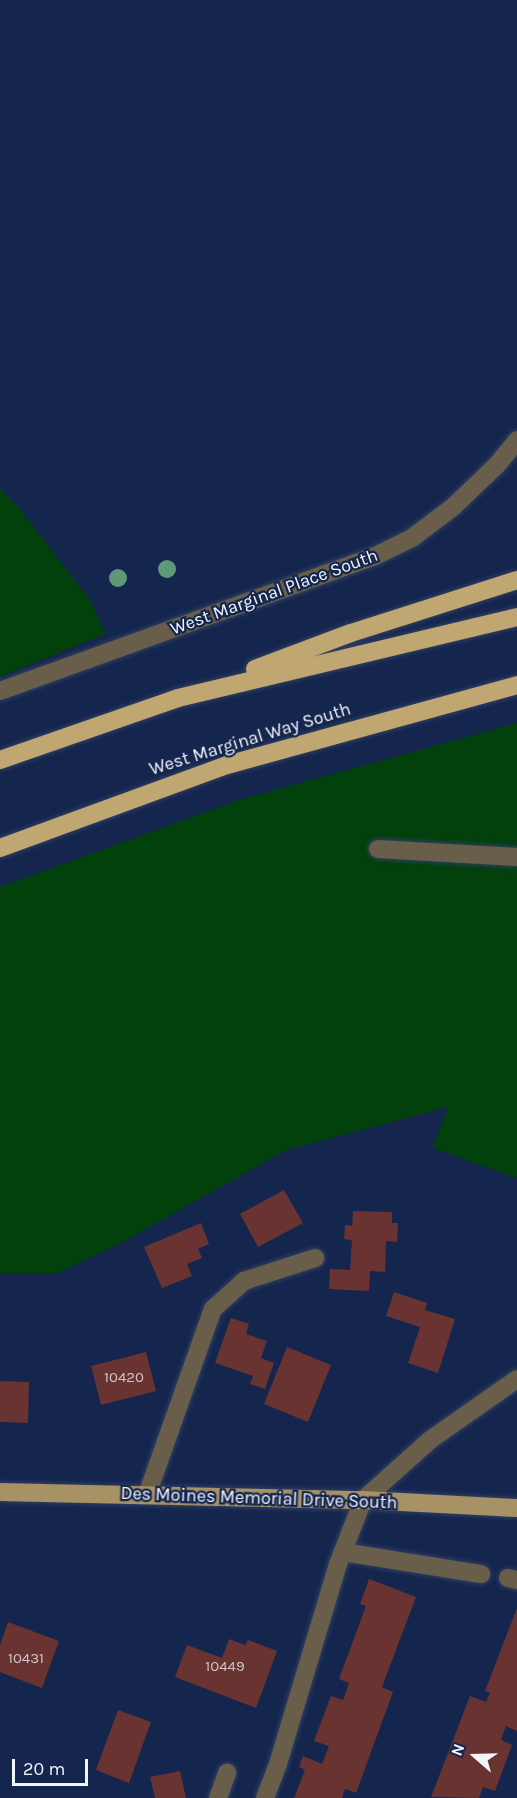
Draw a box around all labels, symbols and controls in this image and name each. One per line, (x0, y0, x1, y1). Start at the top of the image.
street label: West Marginal Place South (167, 544, 381, 640)
street label: West Marginal Way South (147, 698, 353, 780)
house number: 10420 (104, 1369, 144, 1387)
street label: Des Moines Memorial Drive South (120, 1482, 398, 1514)
house number: 10431 (8, 1650, 44, 1668)
house number: 10449 (205, 1658, 245, 1676)
north arrow (445, 1726, 505, 1786)
text: N (447, 1741, 469, 1758)
scale bar (15, 1747, 92, 1785)
text: 20 m (23, 1758, 65, 1780)

